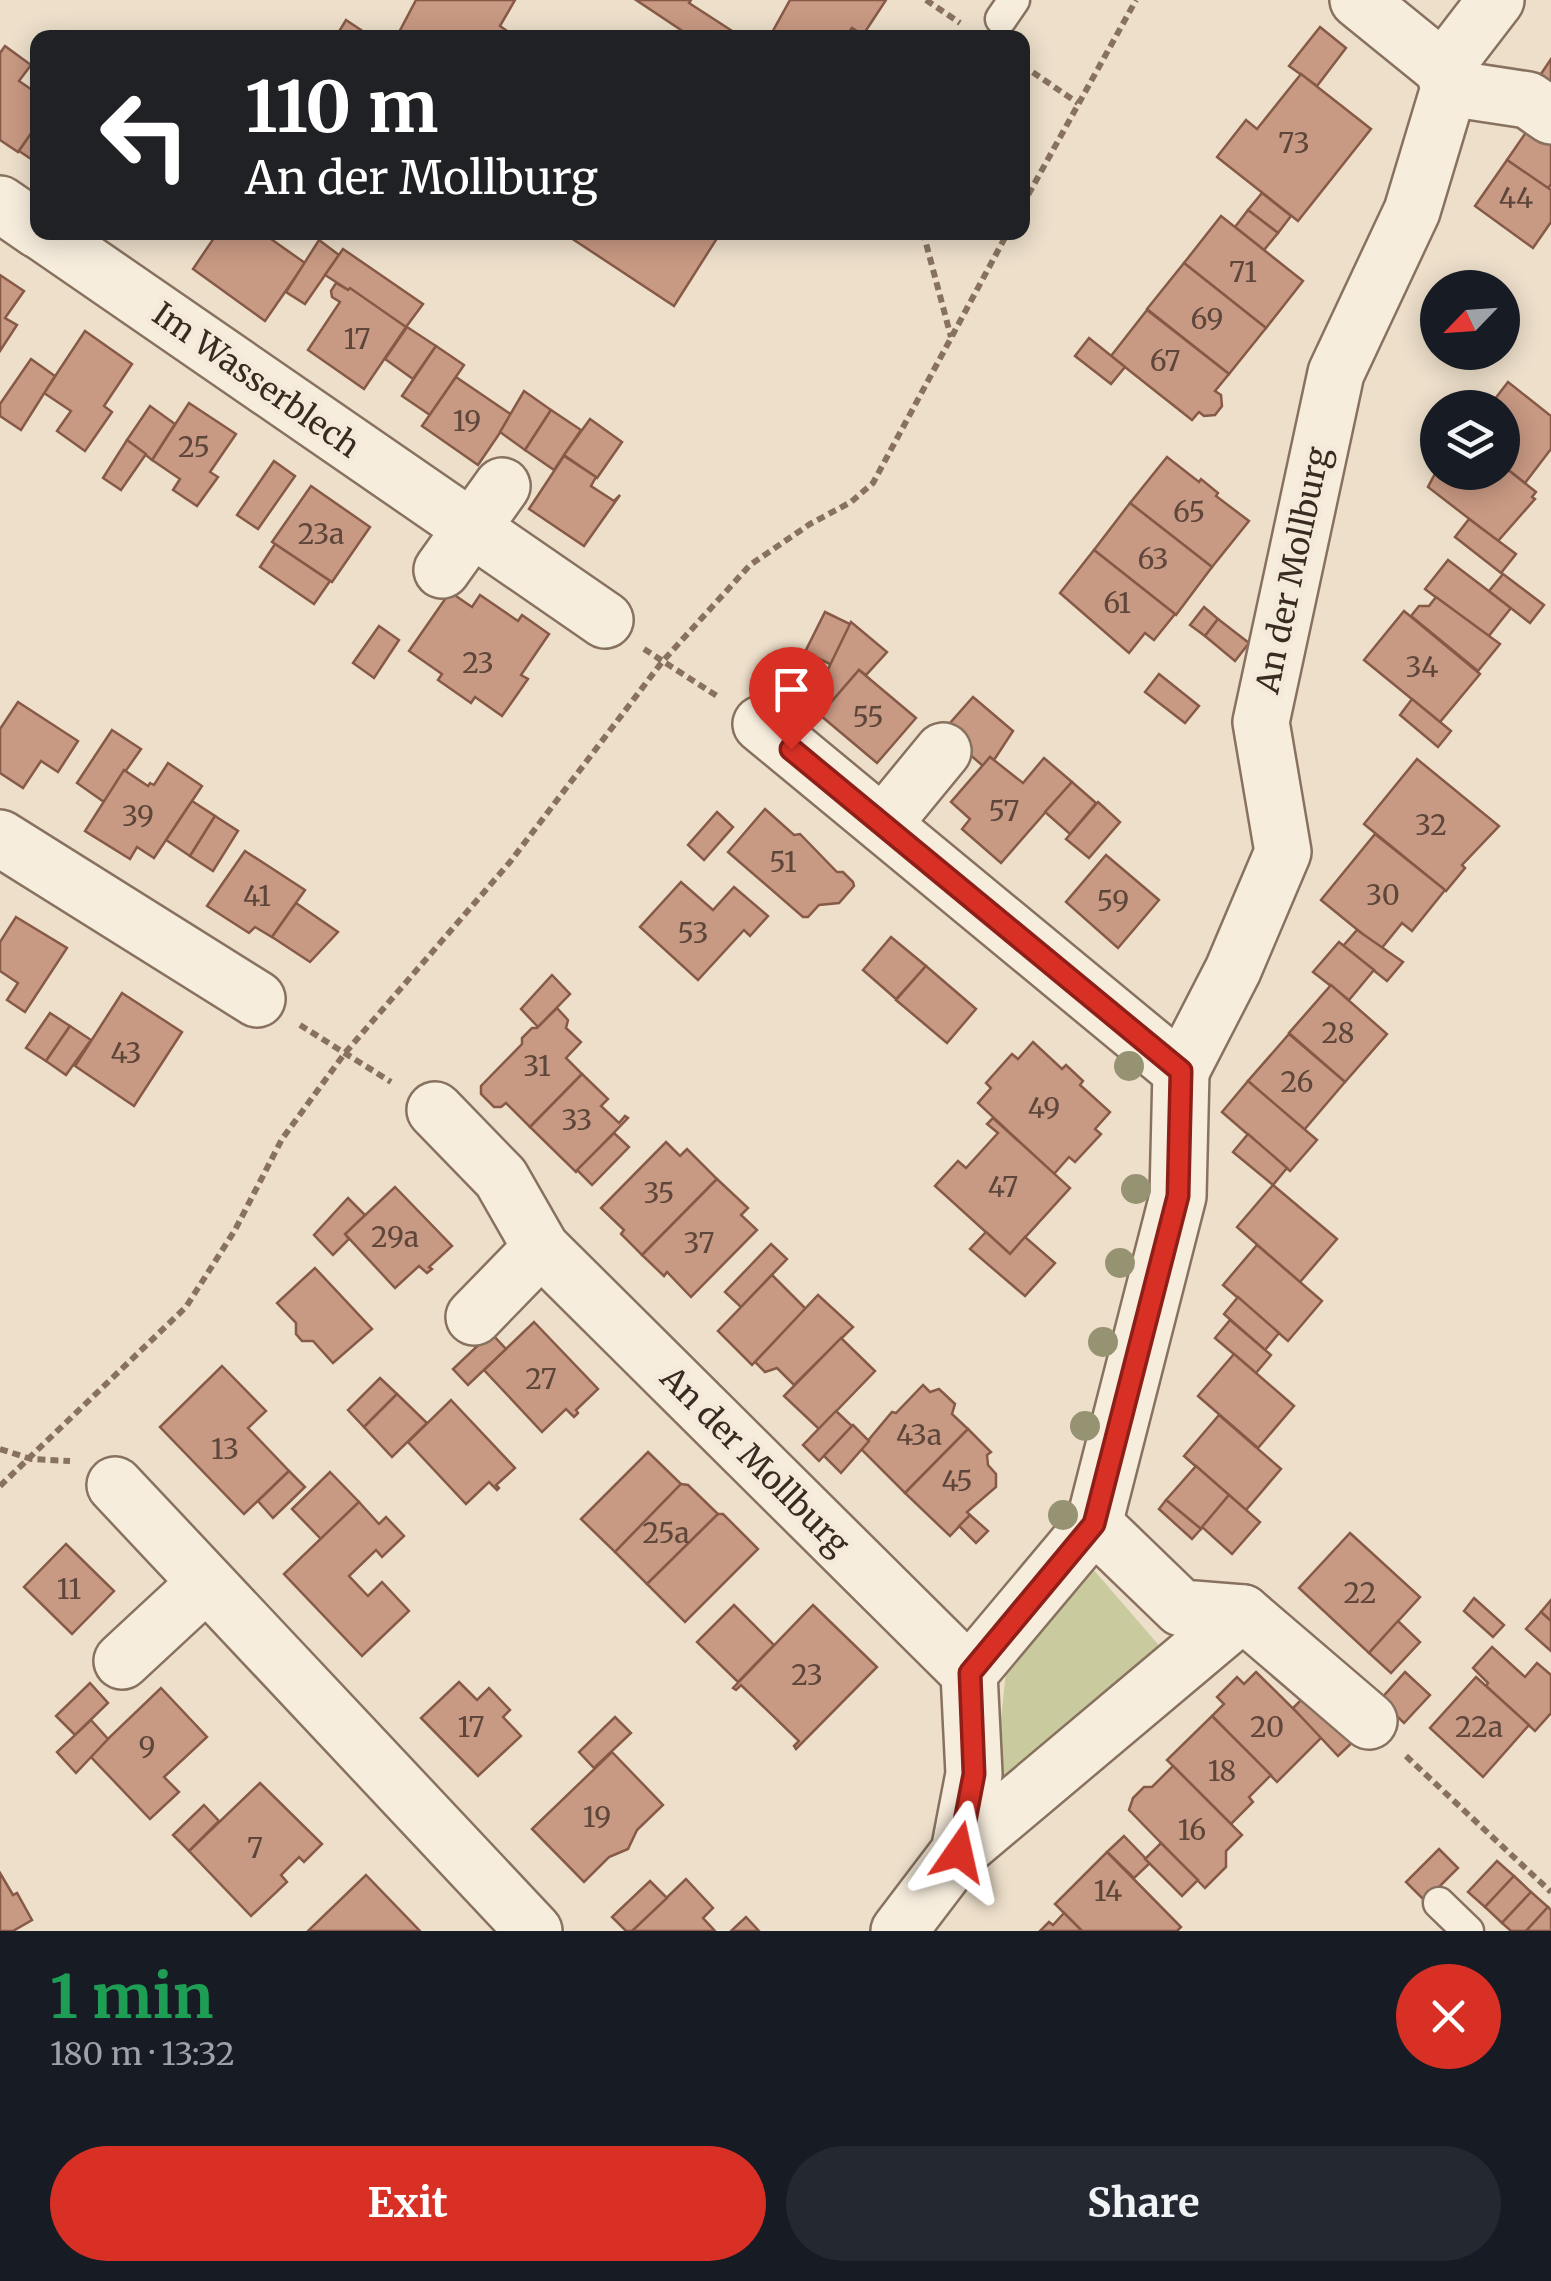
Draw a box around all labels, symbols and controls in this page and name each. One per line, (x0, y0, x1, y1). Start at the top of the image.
text: 110 m (245, 63, 438, 151)
icon: left (80, 70, 210, 200)
house number: 73 (1278, 125, 1310, 161)
text: An der Mollburg (245, 150, 598, 206)
house number: 44 (1499, 180, 1533, 216)
house number: 71 (1229, 254, 1257, 290)
north arrow (1420, 270, 1520, 370)
map controls (1420, 270, 1520, 490)
street label: Im Wasserblech (145, 294, 367, 466)
house number: 69 (1190, 301, 1224, 337)
house number: 17 (343, 321, 371, 357)
house number: 67 (1150, 343, 1180, 379)
button: layers (1420, 390, 1520, 490)
house number: 19 (453, 403, 481, 439)
house number: 25 (178, 429, 210, 465)
street label: An der Mollburg (1247, 443, 1339, 698)
house number: 65 (1173, 494, 1205, 530)
house number: 23a (298, 516, 344, 552)
house number: 63 (1137, 541, 1169, 577)
house number: 61 (1103, 585, 1131, 621)
house number: 23 (462, 645, 494, 681)
pin (749, 647, 834, 750)
house number: 34 (1406, 649, 1438, 685)
icon: arrive (764, 662, 819, 717)
house number: 55 (852, 699, 884, 735)
house number: 57 (988, 793, 1020, 829)
house number: 39 (122, 798, 154, 834)
house number: 32 (1415, 807, 1447, 843)
house number: 51 (769, 844, 797, 880)
house number: 30 (1366, 877, 1400, 913)
house number: 41 (243, 878, 271, 914)
house number: 59 (1097, 883, 1129, 919)
house number: 53 (677, 915, 709, 951)
house number: 28 (1322, 1015, 1354, 1051)
house number: 43 (111, 1035, 141, 1071)
house number: 31 (523, 1048, 551, 1084)
house number: 26 (1281, 1064, 1313, 1100)
house number: 49 (1028, 1090, 1060, 1126)
house number: 33 (562, 1102, 592, 1138)
house number: 47 (988, 1169, 1018, 1205)
house number: 35 (644, 1175, 674, 1211)
house number: 29a (371, 1219, 419, 1255)
house number: 37 (684, 1225, 715, 1261)
street label: An der Mollburg (651, 1357, 858, 1564)
house number: 27 (525, 1361, 557, 1397)
house number: 43a (896, 1417, 942, 1453)
house number: 13 (211, 1431, 239, 1467)
house number: 45 (941, 1463, 973, 1499)
house number: 25a (643, 1515, 689, 1551)
house number: 11 (57, 1571, 81, 1607)
house number: 22 (1344, 1575, 1376, 1611)
house number: 23 (791, 1657, 823, 1693)
house number: 17 (457, 1709, 485, 1745)
house number: 20 (1250, 1709, 1284, 1745)
house number: 22a (1455, 1709, 1503, 1745)
house number: 9 (139, 1729, 155, 1765)
house number: 18 (1208, 1753, 1236, 1789)
house number: 19 (583, 1799, 611, 1835)
position arrow (907, 1800, 1011, 1904)
house number: 16 (1178, 1812, 1206, 1848)
house number: 7 (247, 1830, 263, 1866)
house number: 14 (1094, 1873, 1122, 1909)
text: 1 min (50, 1959, 213, 2034)
button: close (1396, 1964, 1501, 2069)
text: 180 m · 13:32 (50, 2034, 235, 2074)
button: Exit (50, 2146, 766, 2261)
button: Share (786, 2146, 1501, 2261)

